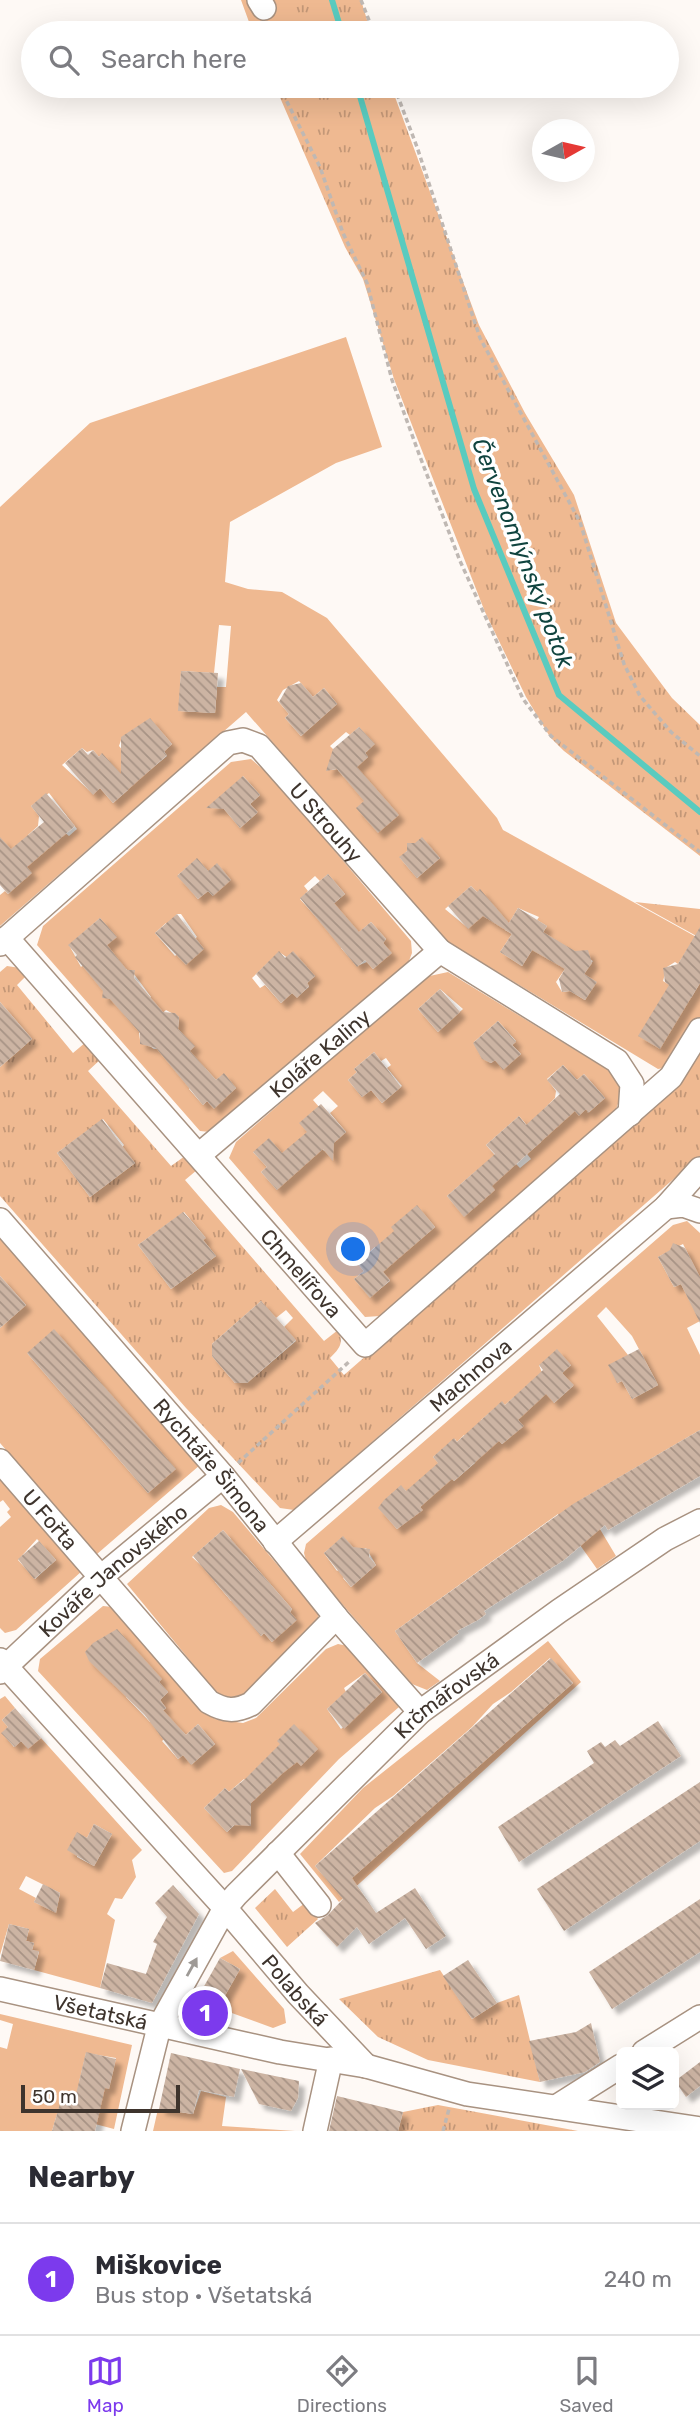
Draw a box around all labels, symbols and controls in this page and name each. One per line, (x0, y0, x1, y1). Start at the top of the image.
search box (21, 21, 679, 98)
icon: search (45, 41, 83, 79)
text: Search here (101, 44, 247, 75)
north arrow (532, 119, 595, 182)
water label: Červenomlýnský potok (466, 434, 580, 673)
street label: U Strouhy (285, 777, 368, 867)
street label: Koláře Kaliny (264, 1003, 375, 1102)
street label: Chmelířova (256, 1223, 347, 1322)
your location (336, 1232, 370, 1266)
street label: Machnova (424, 1333, 516, 1417)
street label: Rychtáře Šimona (149, 1393, 275, 1537)
street label: U Fořta (17, 1484, 83, 1554)
street label: Kováře Janovského (33, 1498, 192, 1642)
street label: Krčmářovská (389, 1647, 504, 1743)
street label: Polabská (257, 1949, 334, 2031)
one-way arrow (186, 1957, 198, 1977)
pin: 1 (182, 1987, 228, 2039)
street label: Všetatská (51, 1989, 150, 2034)
map controls (616, 2047, 679, 2110)
button: layers (616, 2047, 679, 2110)
scale bar (21, 2082, 180, 2114)
text: 50 m (32, 2085, 77, 2108)
text: Nearby (28, 2159, 135, 2195)
text: Miškovice (95, 2250, 222, 2281)
text: 1 (45, 2265, 57, 2293)
text: 240 m (604, 2265, 672, 2293)
text: Bus stop · Všetatská (95, 2281, 313, 2309)
tab: Map (86, 2352, 124, 2417)
tab: Directions (297, 2352, 387, 2417)
tab: Saved (559, 2352, 614, 2417)

